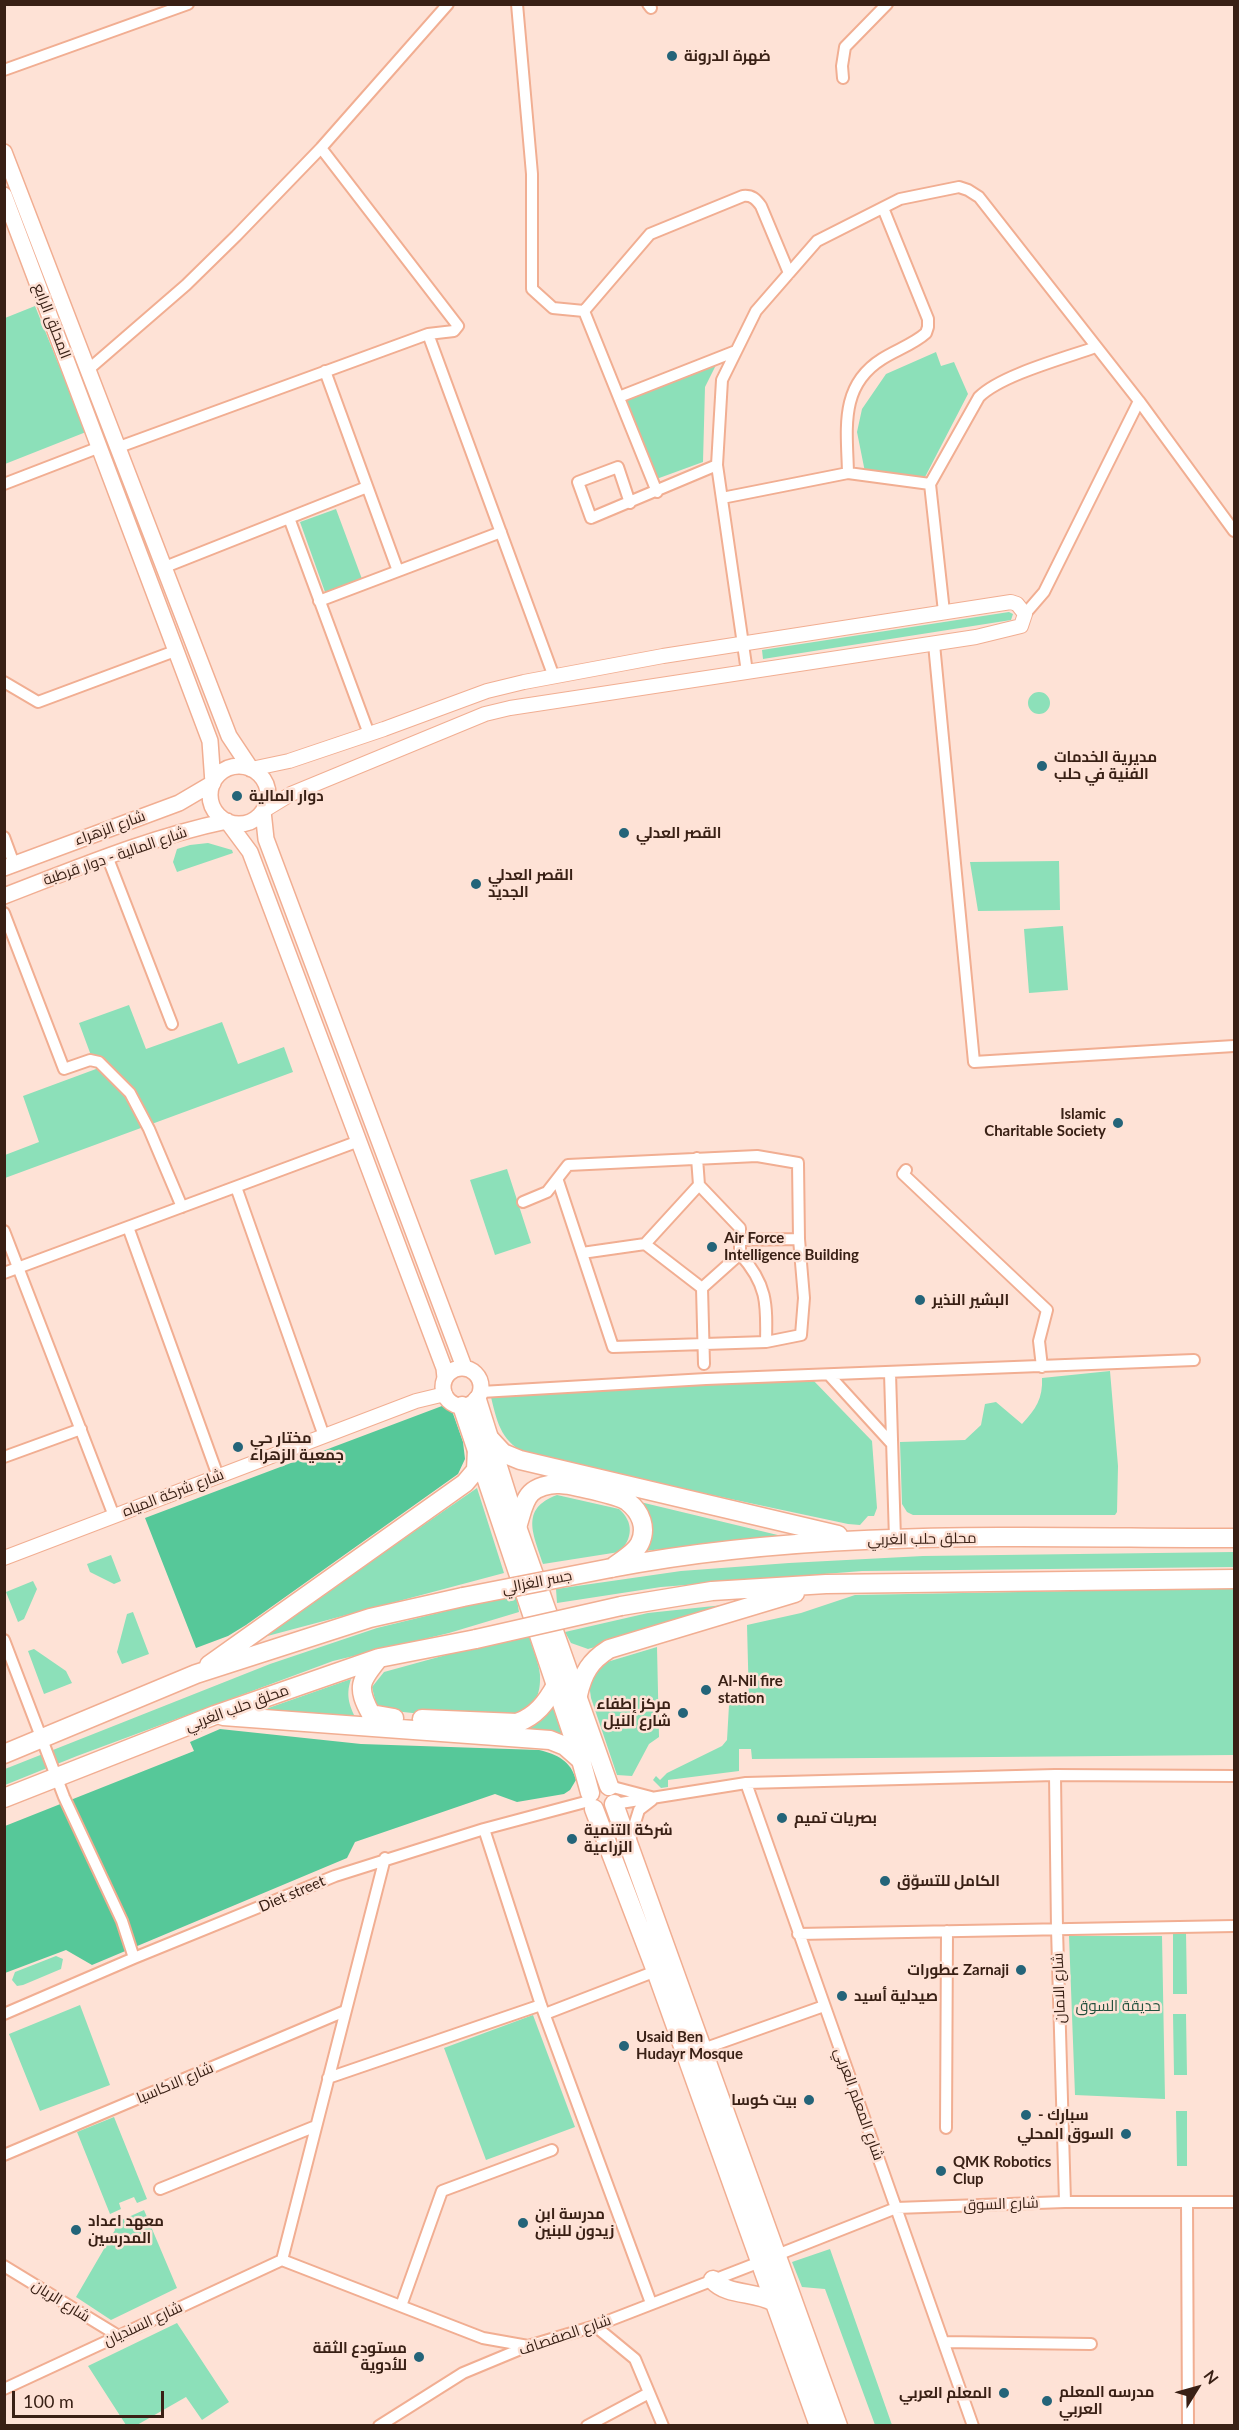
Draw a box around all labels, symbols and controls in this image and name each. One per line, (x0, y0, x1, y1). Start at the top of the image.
place label: ضهرة الدرونة (684, 47, 771, 65)
marker: ضهرة الدرونة (665, 49, 679, 63)
street label: المحلق الرابع (29, 281, 75, 361)
place label: مديرية الخدمات الفنية في حلب (1054, 748, 1157, 783)
marker: مديرية الخدمات الفنية في حلب (1035, 759, 1049, 773)
place label: دوار المالية (249, 787, 324, 805)
marker: دوار المالية (230, 789, 244, 803)
street label: شارع الزهراء (72, 807, 148, 849)
street label: شارع المالية - دوار قرطبة (41, 823, 189, 889)
place label: القصر العدلي (636, 824, 721, 842)
marker: القصر العدلي (617, 826, 631, 840)
place label: القصر العدلي الجديد (488, 866, 573, 901)
marker: القصر العدلي الجديد (469, 877, 483, 891)
place label: Islamic Charitable Society (984, 1105, 1106, 1140)
marker: Islamic Charitable Society (1111, 1116, 1125, 1130)
place label: Air Force Intelligence Building (724, 1229, 859, 1264)
marker: Air Force Intelligence Building (705, 1240, 719, 1254)
place label: البشير النذير (932, 1291, 1009, 1309)
marker: البشير النذير (913, 1293, 927, 1307)
place label: مختار حي جمعية الزهراء (250, 1429, 344, 1464)
marker: مختار حي جمعية الزهراء (231, 1440, 245, 1454)
street label: شارع شركة المياه (120, 1465, 226, 1521)
street label: محلق حلب الغربي (867, 1529, 977, 1549)
street label: جسر الغزالي (501, 1566, 573, 1598)
place label: Al-Nil fire station (718, 1672, 783, 1707)
street label: محلق حلب الغربي (183, 1681, 291, 1735)
marker: Al-Nil fire station (699, 1683, 713, 1697)
place label: مركز إطفاء شارع النيل (596, 1695, 671, 1730)
marker: مركز إطفاء شارع النيل (676, 1706, 690, 1720)
place label: بصريات تميم (794, 1809, 877, 1827)
marker: بصريات تميم (775, 1811, 789, 1825)
place label: شركة التنمية الزراعية (584, 1821, 673, 1856)
marker: شركة التنمية الزراعية (565, 1832, 579, 1846)
street label: Diet street (256, 1872, 328, 1916)
place label: الكامل للتسوّق (897, 1872, 1000, 1890)
marker: الكامل للتسوّق (878, 1874, 892, 1888)
street label: شارع الامان (1049, 1952, 1069, 2024)
place label: عطورات Zarnaji (907, 1961, 1009, 1979)
marker: عطورات Zarnaji (1014, 1963, 1028, 1977)
place label: صيدلية أسيد (854, 1987, 938, 2005)
marker: صيدلية أسيد (835, 1989, 849, 2003)
park label: حديقة السوق (1075, 1997, 1161, 2015)
place label: Usaid Ben Hudayr Mosque (636, 2028, 743, 2063)
marker: Usaid Ben Hudayr Mosque (617, 2039, 631, 2053)
street label: شارع المعلم العربي (830, 2045, 888, 2163)
street label: شارع الاكاسيا (134, 2059, 216, 2107)
place label: بيت كوسا (731, 2091, 797, 2109)
marker: بيت كوسا (802, 2093, 816, 2107)
place label: - سبارك (1038, 2106, 1089, 2124)
marker: - سبارك (1019, 2108, 1033, 2122)
place label: السوق المحلي (1017, 2125, 1114, 2143)
marker: السوق المحلي (1119, 2127, 1133, 2141)
place label: QMK Robotics Clup (953, 2153, 1051, 2188)
marker: QMK Robotics Clup (934, 2164, 948, 2178)
street label: شارع السوق (963, 2194, 1039, 2214)
place label: مدرسة ابن زيدون للبنين (535, 2205, 614, 2240)
place label: معهد اعداد المدرسين (88, 2212, 164, 2247)
marker: مدرسة ابن زيدون للبنين (516, 2216, 530, 2230)
marker: معهد اعداد المدرسين (69, 2223, 83, 2237)
street label: شارع الريان (29, 2276, 93, 2326)
street label: شارع السنديان (101, 2298, 185, 2350)
street label: شارع الصفصاف (517, 2311, 613, 2359)
place label: مستودع الثقة للأدوية (313, 2339, 407, 2374)
marker: مستودع الثقة للأدوية (412, 2350, 426, 2364)
north arrow (1167, 2358, 1227, 2418)
text: N (1200, 2366, 1223, 2388)
scale bar (15, 2379, 166, 2417)
place label: مدرسه المعلم العربي (1059, 2383, 1154, 2418)
place label: المعلم العربي (899, 2384, 992, 2402)
marker: المعلم العربي (997, 2386, 1011, 2400)
text: 100 m (23, 2390, 74, 2412)
marker: مدرسه المعلم العربي (1040, 2394, 1054, 2408)

